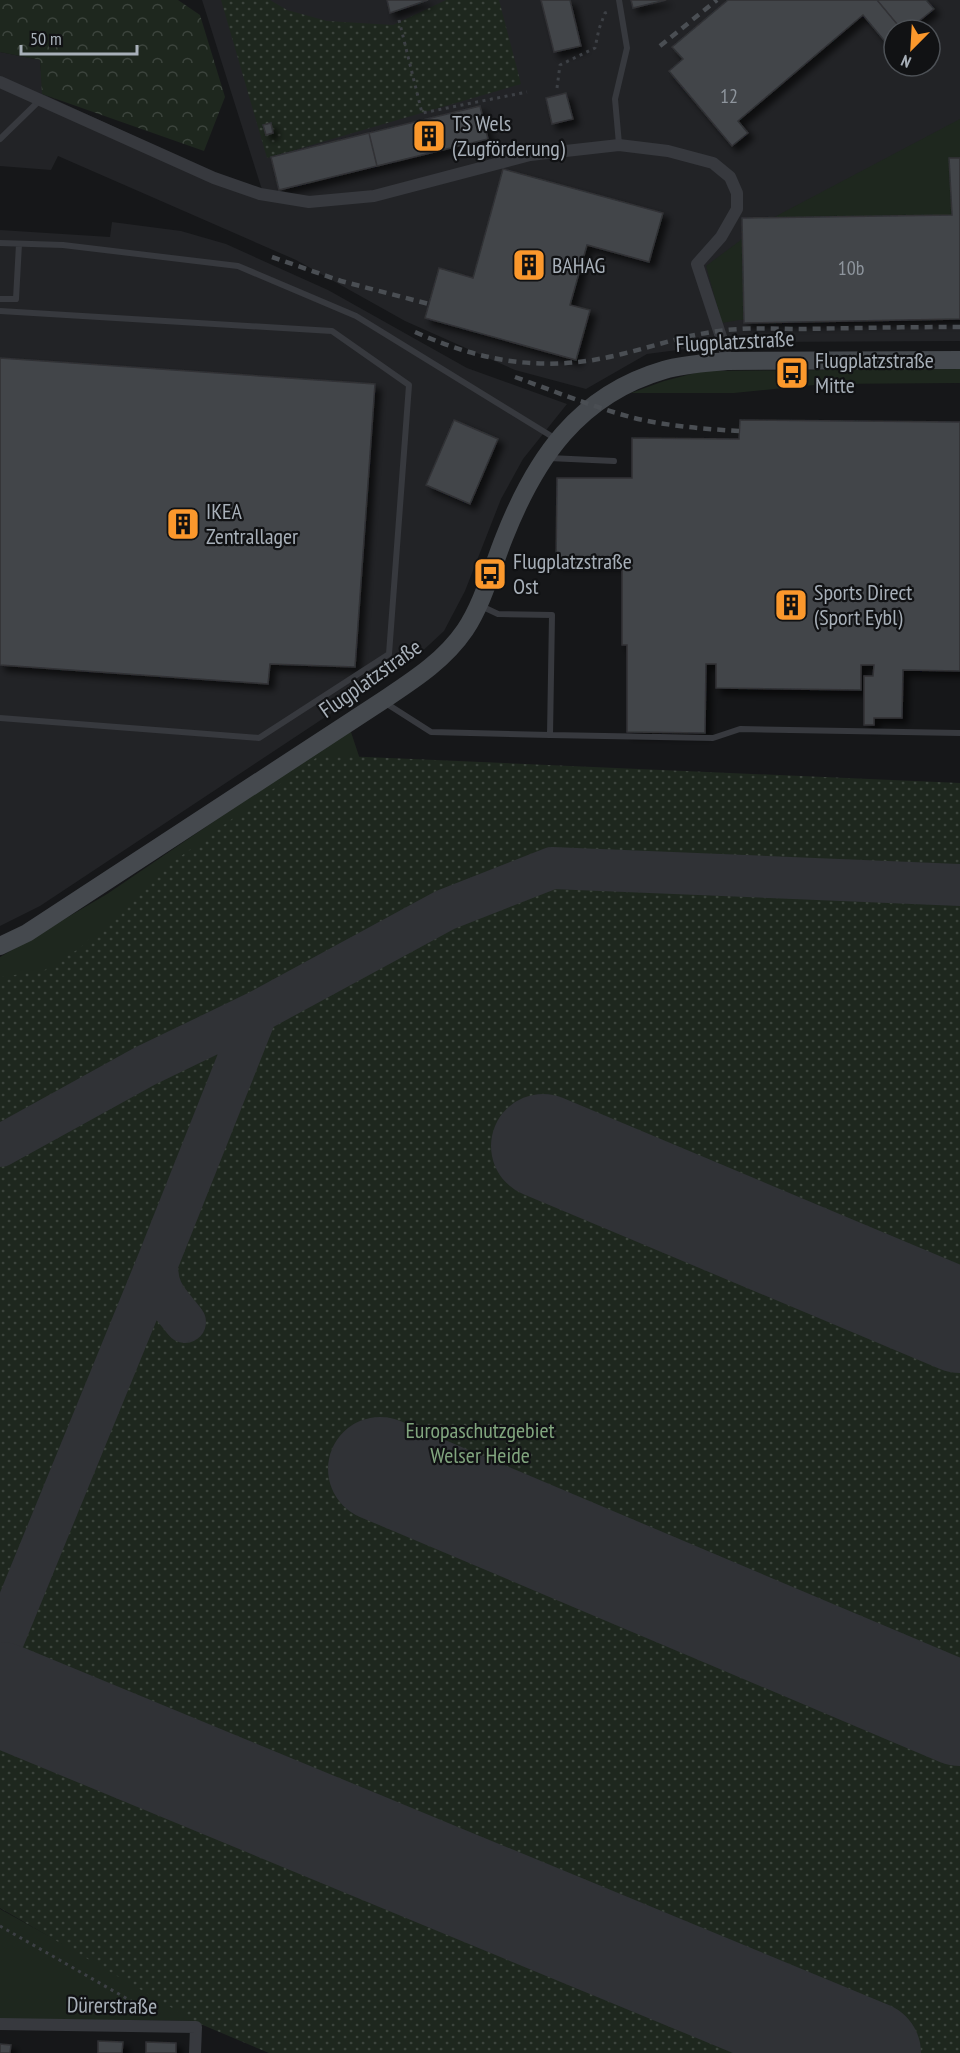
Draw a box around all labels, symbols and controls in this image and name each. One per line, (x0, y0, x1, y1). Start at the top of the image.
scale bar (21, 18, 136, 56)
north arrow (882, 18, 942, 78)
text: 50 m (30, 27, 62, 50)
text: N (898, 51, 914, 73)
house number: 12 (720, 83, 738, 109)
place label: TS Wels (Zugförderung) (452, 109, 566, 162)
building icon: TS Wels (Zugförderung) (411, 118, 447, 154)
building icon: BAHAG (511, 247, 547, 283)
place label: BAHAG (552, 251, 605, 279)
house number: 10b (838, 255, 864, 281)
street label: Flugplatzstraße (675, 324, 795, 358)
place label: Flugplatzstraße Mitte (815, 346, 934, 399)
bus stop icon: Flugplatzstraße Mitte (774, 355, 810, 391)
place label: IKEA Zentrallager (206, 497, 298, 550)
building icon: IKEA Zentrallager (165, 506, 201, 542)
place label: Flugplatzstraße Ost (513, 547, 632, 600)
bus stop icon: Flugplatzstraße Ost (472, 556, 508, 592)
place label: Sports Direct (Sport Eybl) (814, 578, 912, 631)
building icon: Sports Direct (Sport Eybl) (773, 587, 809, 623)
street label: Flugplatzstraße (313, 632, 427, 724)
park label: Europaschutzgebiet Welser Heide (405, 1416, 555, 1469)
street label: Dürerstraße (67, 1990, 157, 2020)

